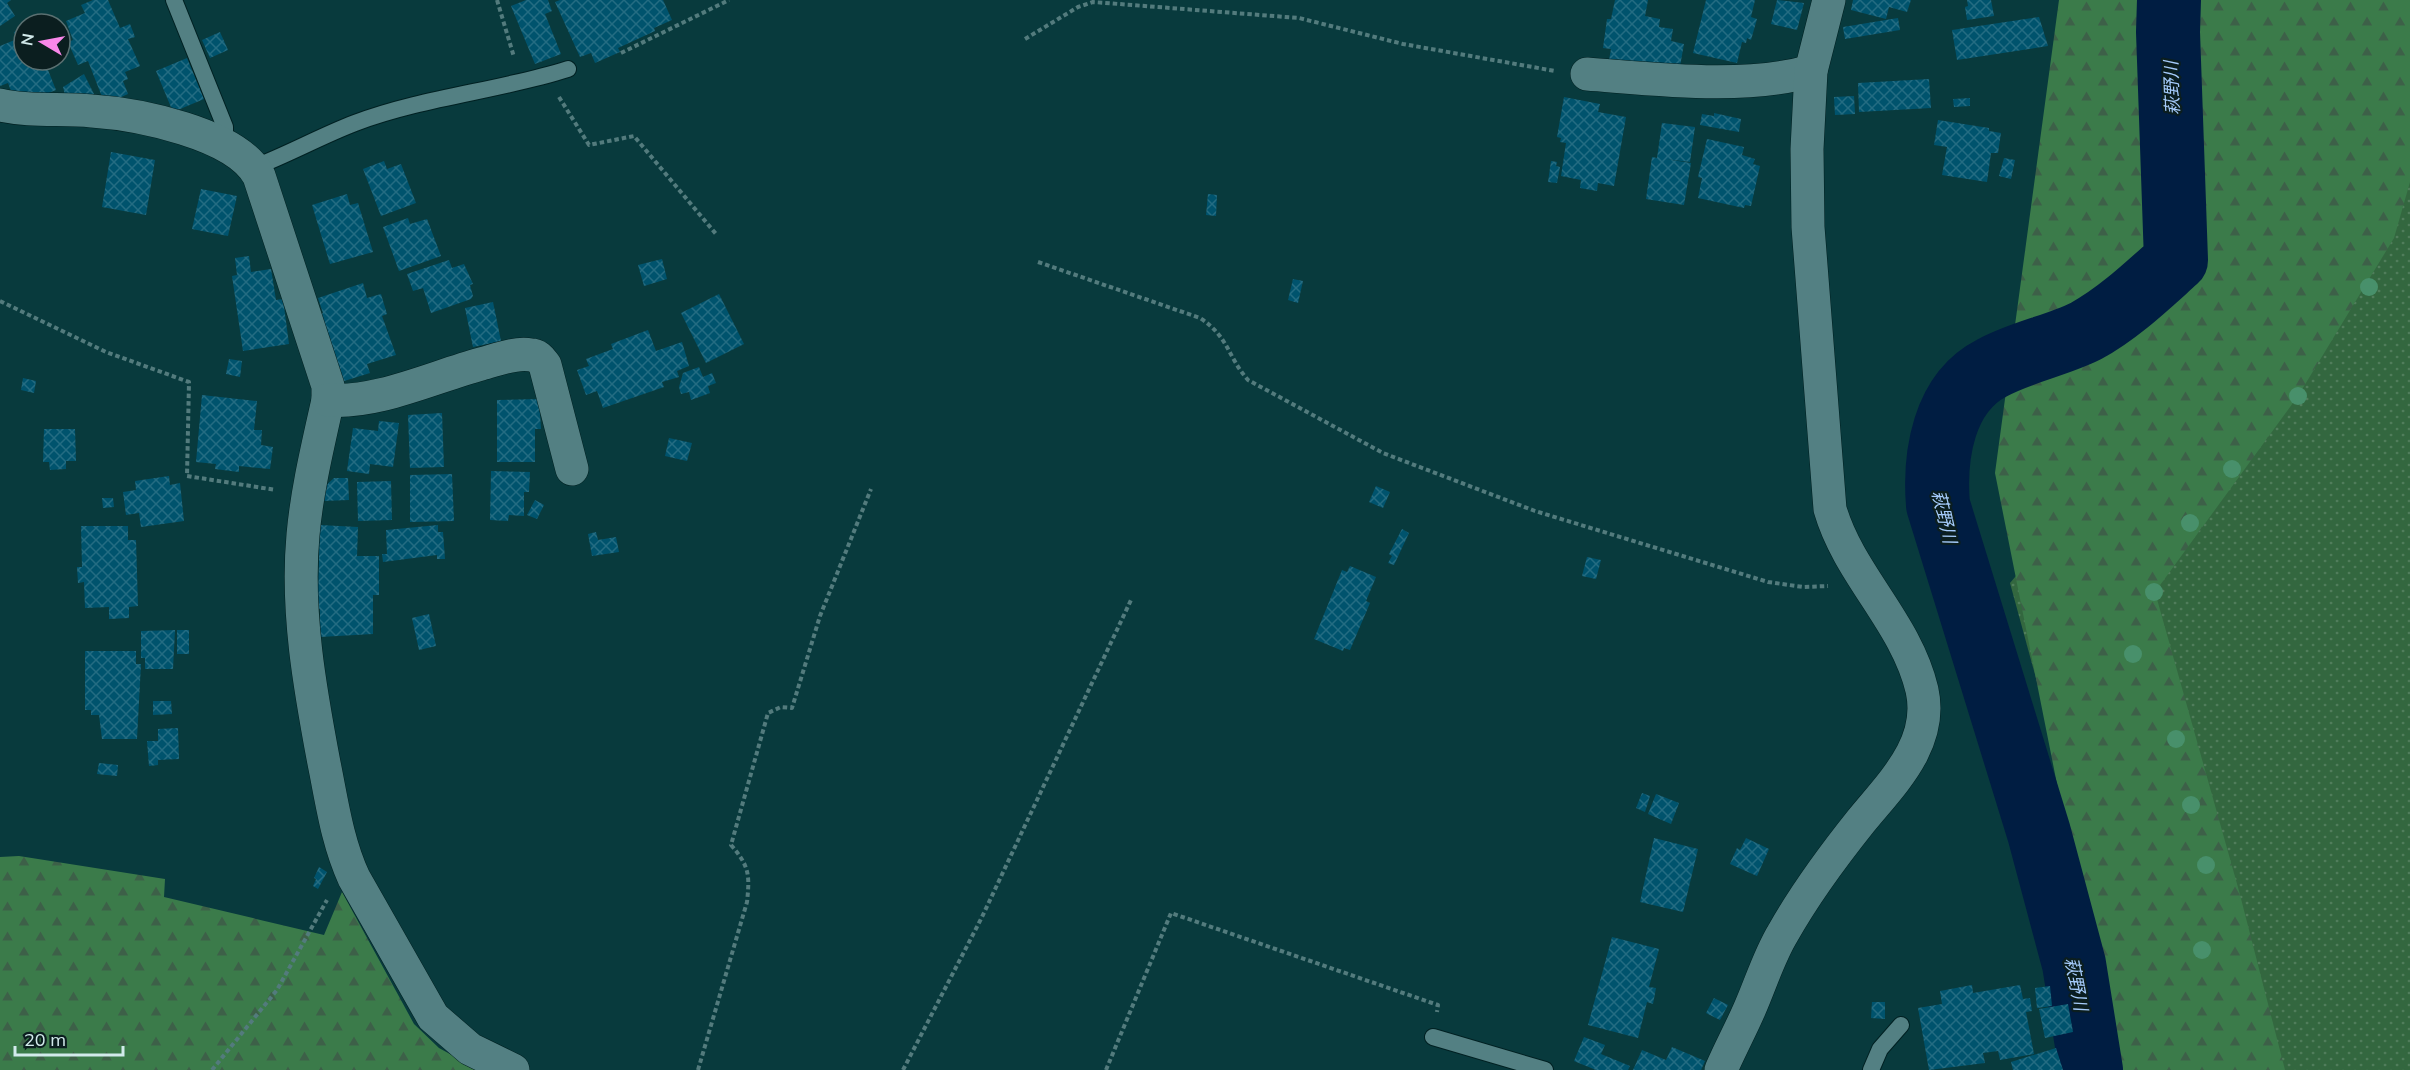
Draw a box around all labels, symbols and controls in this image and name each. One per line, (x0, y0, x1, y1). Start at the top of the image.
north arrow (12, 12, 72, 72)
text: N (16, 32, 38, 47)
water label: 萩野川 (2159, 59, 2184, 115)
water label: 萩野川 (1927, 488, 1962, 548)
water label: 萩野川 (2060, 955, 2093, 1015)
scale bar (15, 1019, 123, 1057)
text: 20 m (24, 1028, 66, 1051)

